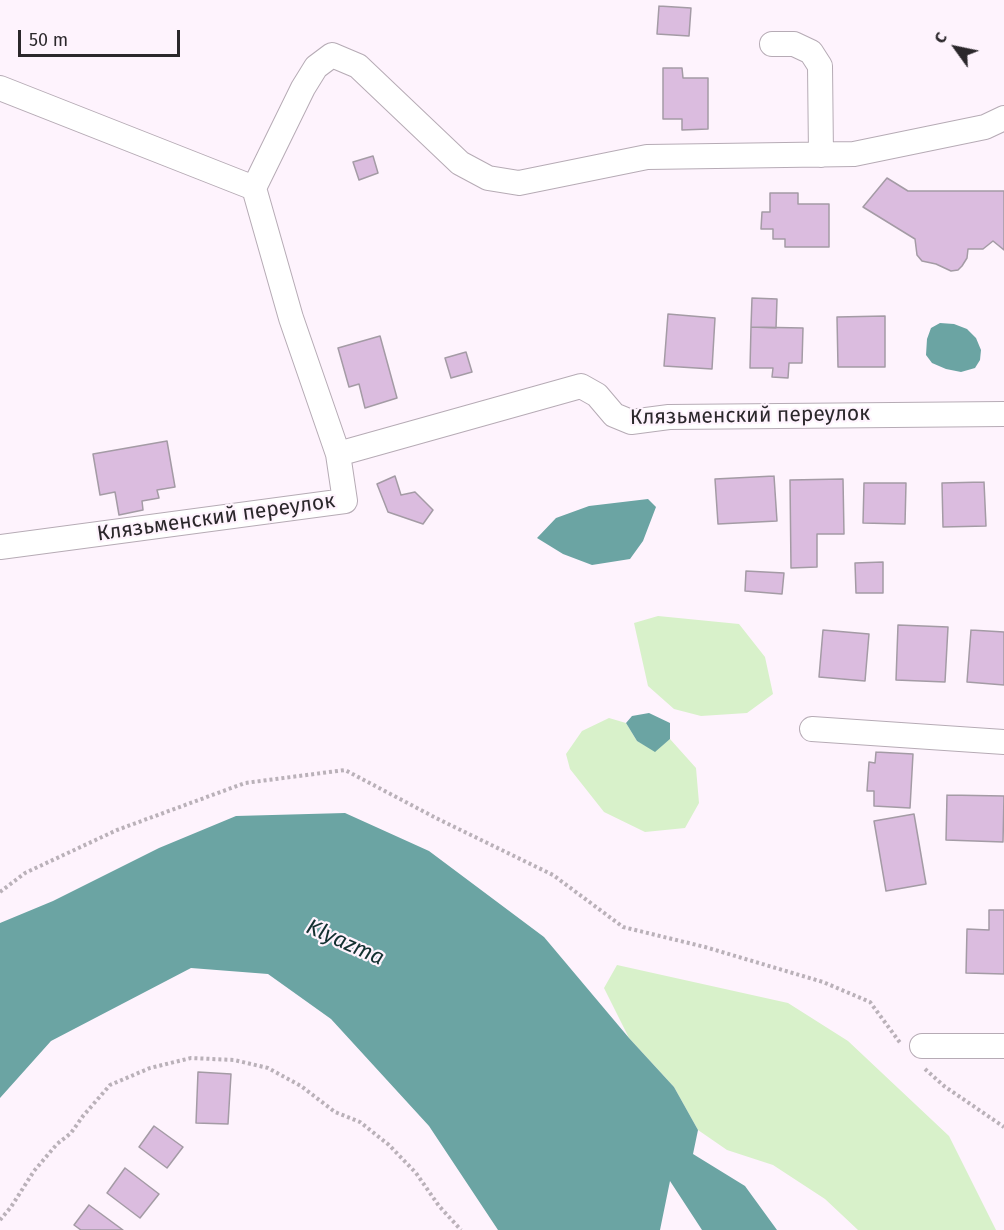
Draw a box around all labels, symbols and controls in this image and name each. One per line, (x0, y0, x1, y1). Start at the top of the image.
scale bar (21, 18, 183, 56)
north arrow (926, 18, 986, 78)
text: 50 m (29, 29, 68, 51)
text: С (930, 29, 951, 47)
street label: Клязьменский переулок (630, 401, 870, 431)
street label: Клязьменский переулок (95, 489, 337, 547)
water label: Klyazma (302, 914, 388, 972)

